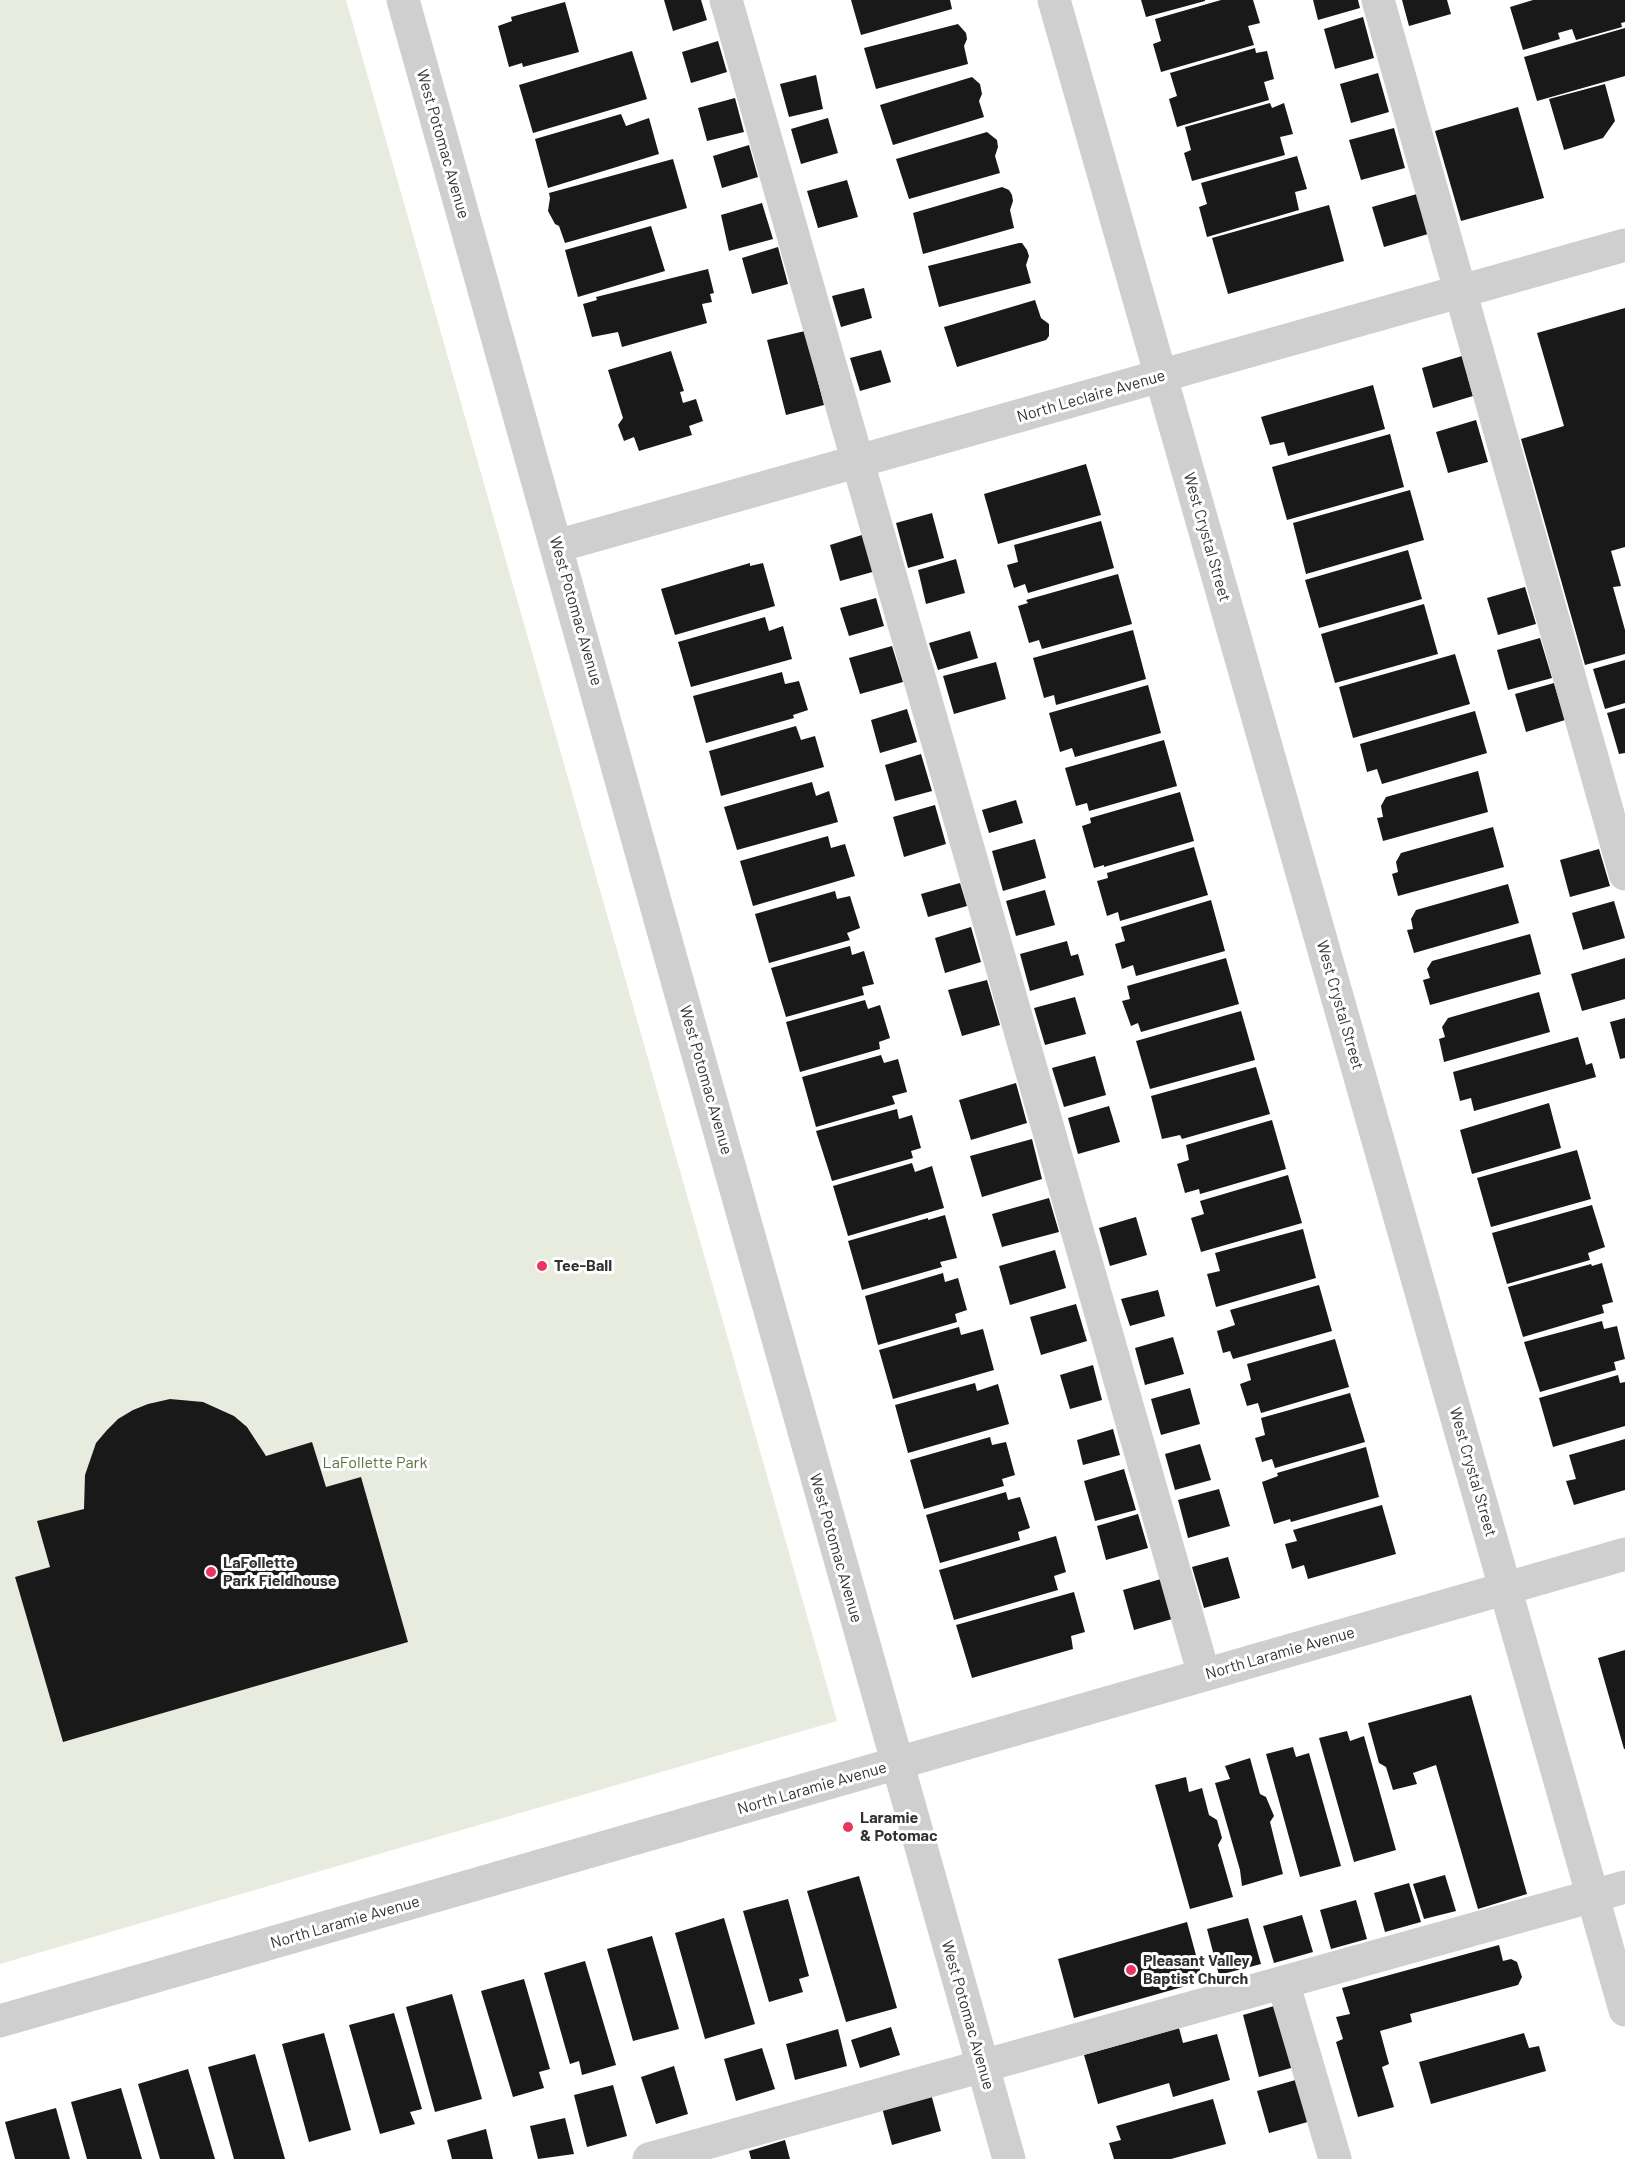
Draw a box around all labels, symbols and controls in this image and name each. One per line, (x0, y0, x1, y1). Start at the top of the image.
street label: West Potomac Avenue (413, 67, 473, 221)
street label: North Leclaire Avenue (1015, 366, 1167, 426)
street label: West Crystal Street (1179, 470, 1235, 604)
street label: West Potomac Avenue (546, 534, 606, 688)
street label: West Crystal Street (1312, 938, 1368, 1072)
street label: West Potomac Avenue (676, 1003, 736, 1157)
place label: Tee-Ball (554, 1256, 612, 1276)
marker: Tee-Ball (535, 1259, 549, 1273)
street label: West Crystal Street (1445, 1405, 1501, 1539)
park label: LaFollette Park (323, 1453, 427, 1473)
street label: West Potomac Avenue (806, 1471, 866, 1625)
place label: LaFollette Park Fieldhouse (223, 1553, 337, 1591)
marker: LaFollette Park Fieldhouse (204, 1565, 218, 1579)
street label: North Laramie Avenue (1203, 1622, 1357, 1684)
street label: North Laramie Avenue (735, 1757, 889, 1819)
place label: Laramie & Potomac (860, 1808, 938, 1846)
marker: Laramie & Potomac (841, 1820, 855, 1834)
street label: North Laramie Avenue (268, 1891, 422, 1953)
street label: West Potomac Avenue (938, 1938, 998, 2092)
place label: Pleasant Valley Baptist Church (1143, 1951, 1250, 1989)
marker: Pleasant Valley Baptist Church (1124, 1963, 1138, 1977)

